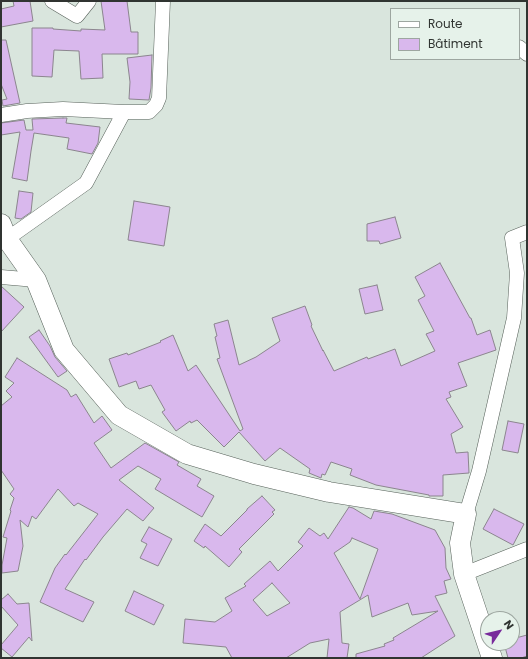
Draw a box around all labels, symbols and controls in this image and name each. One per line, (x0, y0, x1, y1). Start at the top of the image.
legend (390, 8, 520, 60)
text: Route (428, 15, 462, 32)
text: Bâtiment (428, 35, 483, 52)
north arrow (480, 611, 520, 651)
text: N (500, 617, 518, 633)

